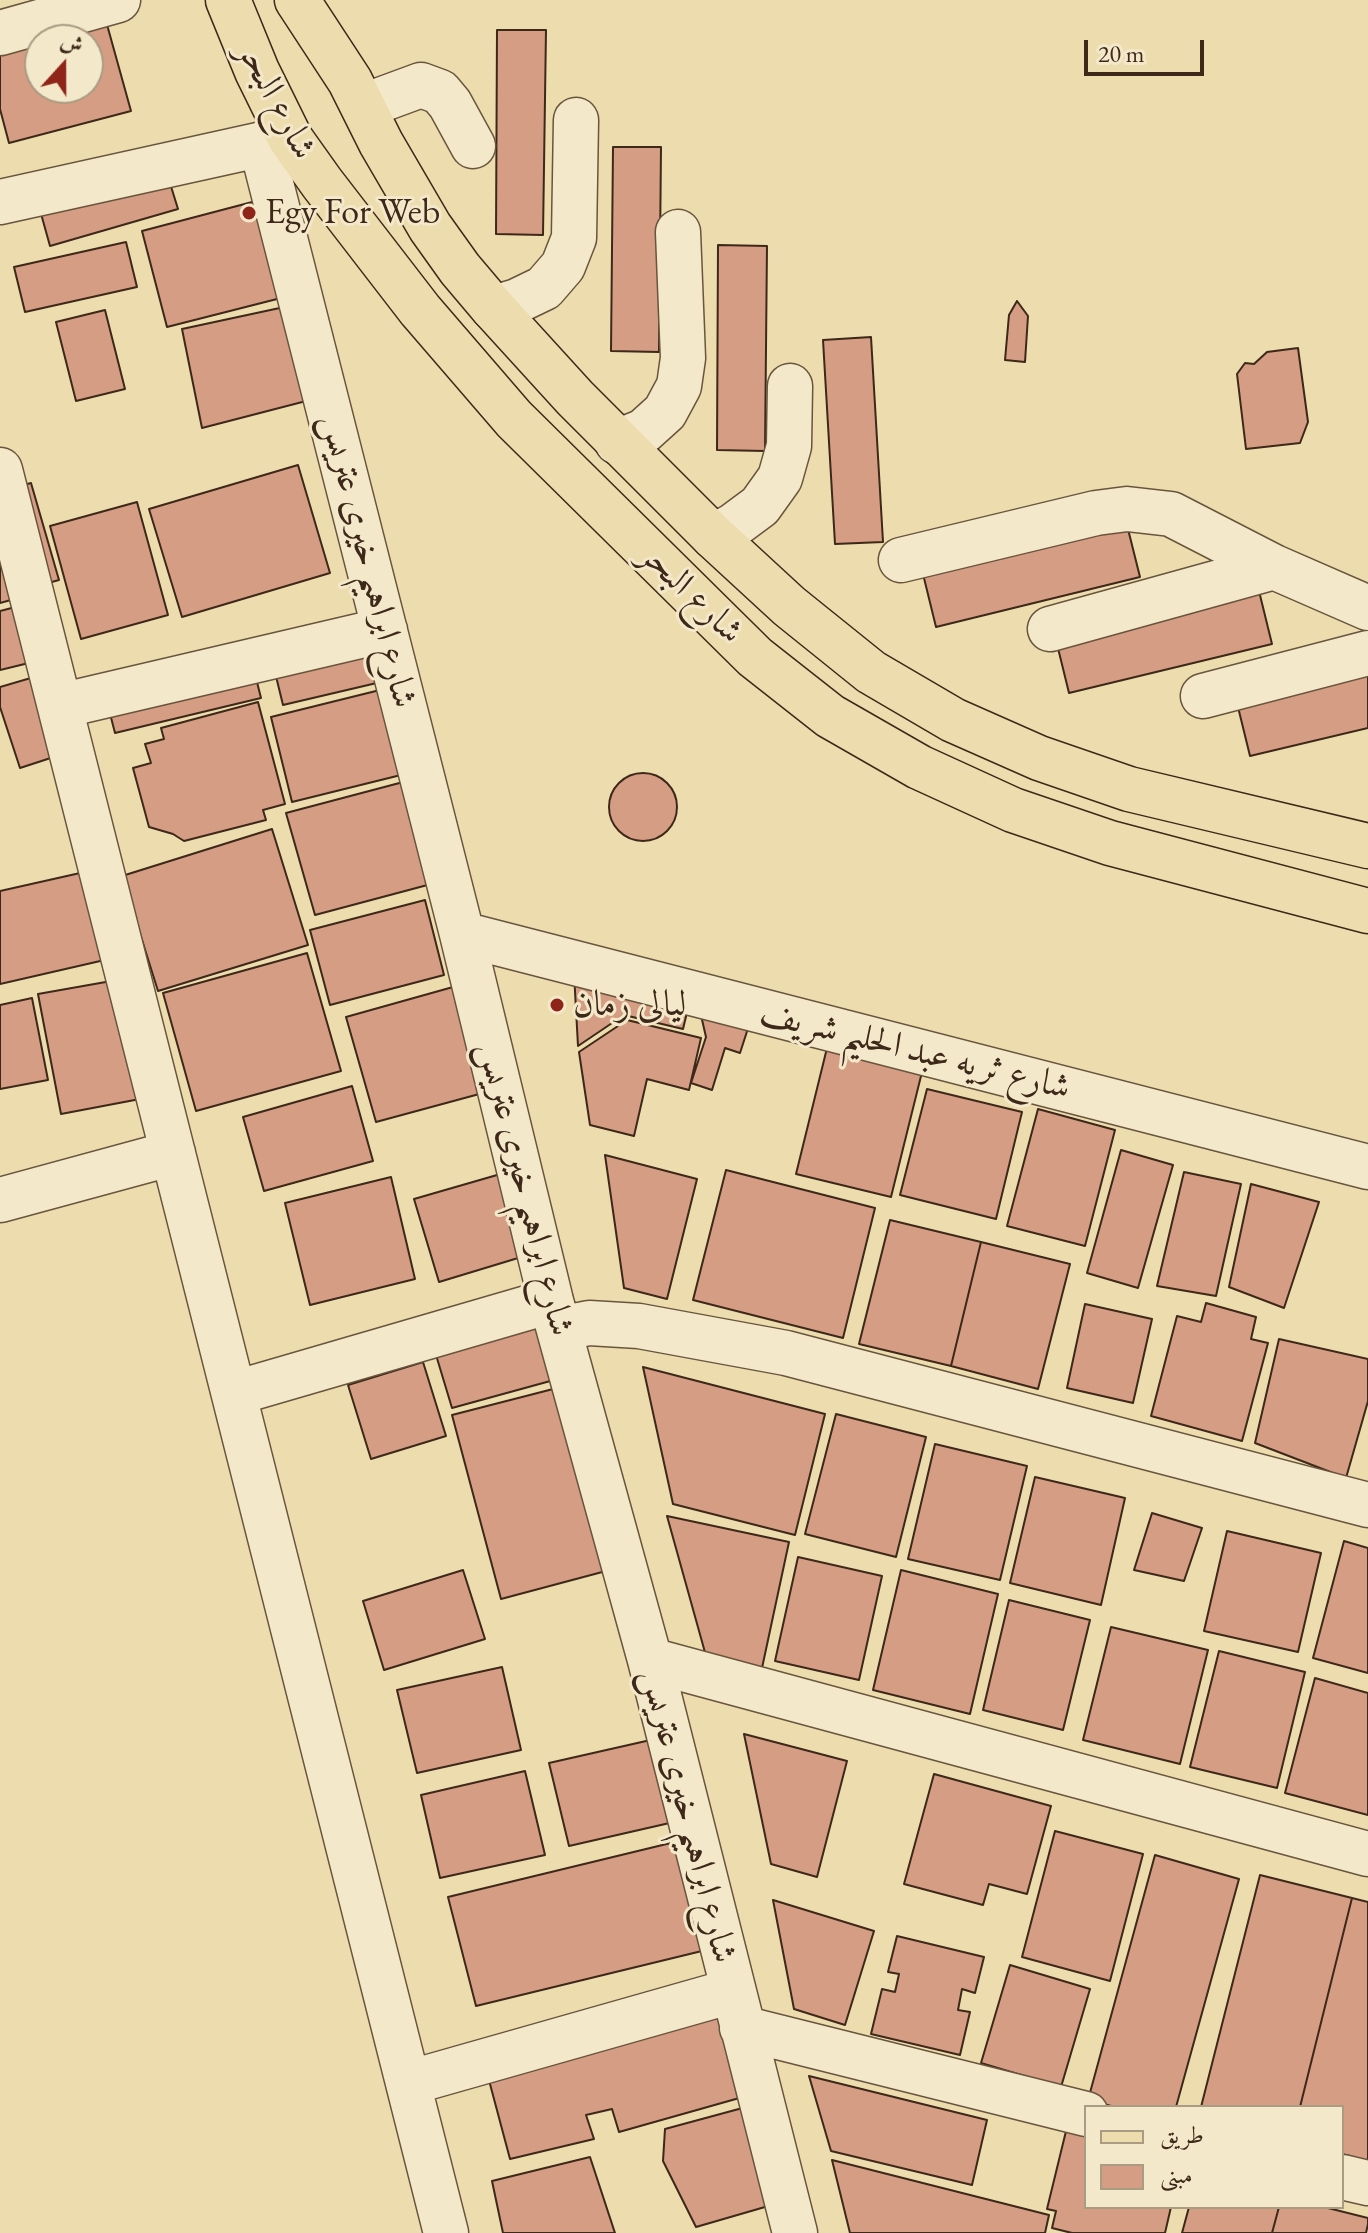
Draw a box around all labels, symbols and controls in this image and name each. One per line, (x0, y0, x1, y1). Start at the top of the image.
north arrow (24, 24, 104, 104)
scale bar (1088, 24, 1208, 74)
text: ش (57, 26, 87, 60)
street label: شارع البحر (227, 35, 325, 167)
text: 20 m (1098, 38, 1145, 69)
place label: Egy For Web (265, 191, 440, 235)
marker: Egy For Web (240, 204, 258, 222)
street label: شارع ابراهيم خيرى عتريس (311, 409, 425, 713)
street label: شارع البحر (630, 534, 752, 654)
place label: ليالى زمان (573, 983, 687, 1027)
street label: شارع ثريه عبد الحليم شريف (755, 992, 1075, 1110)
marker: ليالى زمان (548, 996, 566, 1014)
street label: شارع ابراهيم خيرى عتريس (468, 1037, 582, 1341)
street label: شارع ابراهيم خيرى عتريس (631, 1664, 745, 1968)
legend (1084, 2105, 1344, 2209)
text: طريق (1160, 2119, 1204, 2150)
text: مبنى (1160, 2159, 1193, 2190)

